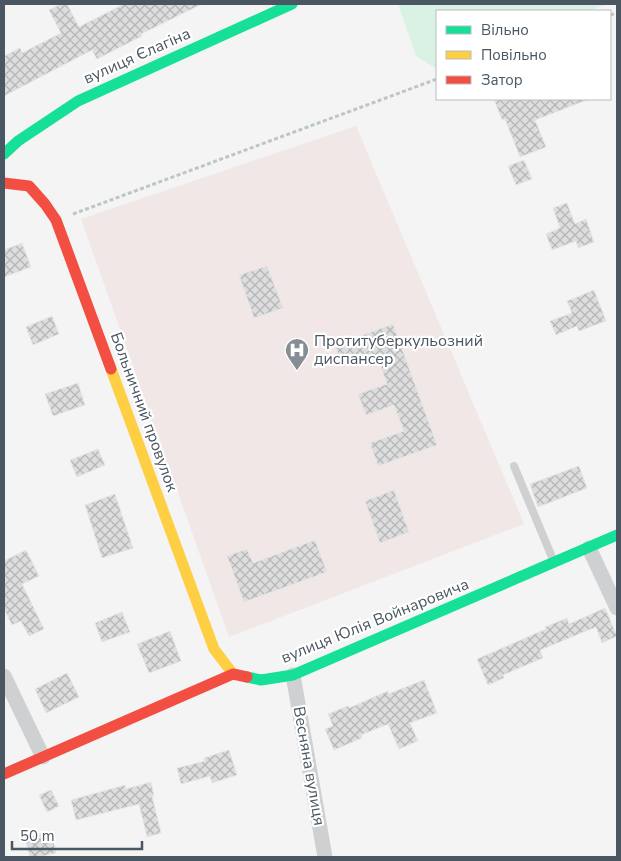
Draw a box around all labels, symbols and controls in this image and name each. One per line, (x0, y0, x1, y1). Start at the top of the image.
legend (436, 10, 611, 100)
text: Вільно (481, 20, 529, 40)
street label: вулиця Єлагіна (80, 23, 194, 89)
text: Повільно (481, 45, 547, 65)
text: Затор (481, 70, 523, 90)
street label: Больничний провулок (105, 329, 183, 495)
place label: Протитуберкульозний диспансер (314, 330, 483, 370)
hospital icon: Протитуберкульозний диспансер (284, 337, 310, 371)
street label: вулиця Юлія Войнаровича (278, 573, 472, 669)
street label: Весняна вулиця (288, 705, 330, 827)
scale bar (12, 818, 142, 850)
text: 50 m (20, 826, 55, 846)

